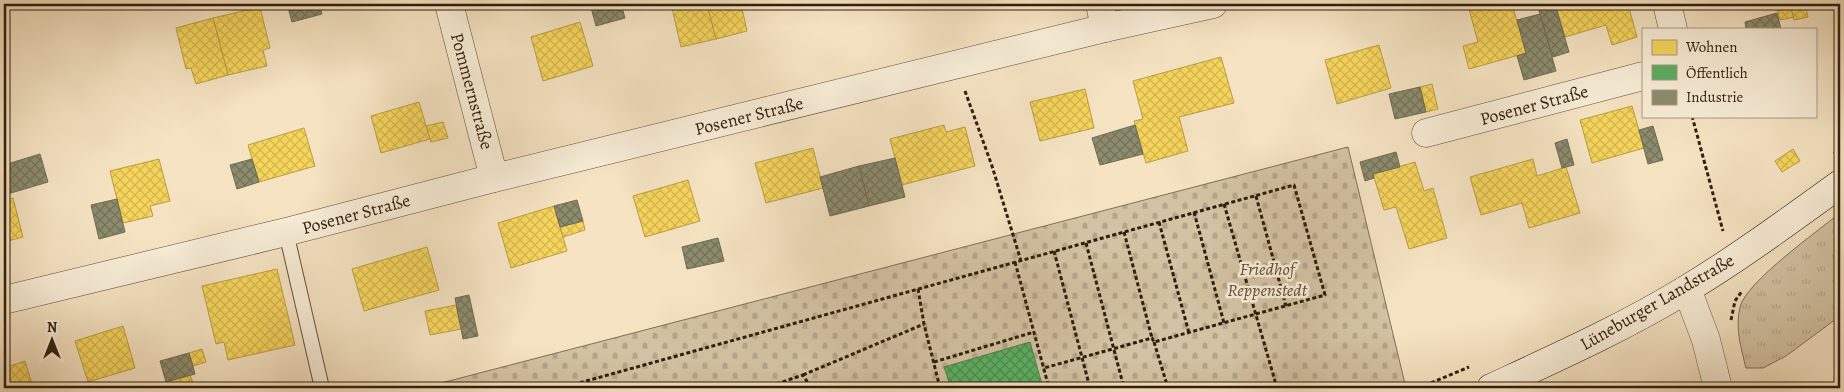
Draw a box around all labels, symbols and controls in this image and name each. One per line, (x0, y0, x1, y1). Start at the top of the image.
legend (1642, 28, 1816, 118)
street label: Pommernstraße (445, 30, 499, 152)
text: Wohnen (1685, 37, 1738, 57)
text: Öffentlich (1686, 63, 1748, 83)
street label: Posener Straße (1477, 79, 1591, 131)
text: Industrie (1686, 87, 1744, 107)
street label: Posener Straße (692, 91, 806, 141)
street label: Posener Straße (299, 188, 413, 240)
street label: Lüneburger Landstraße (1576, 248, 1738, 356)
park label: Friedhof Reppenstedt (1227, 257, 1308, 302)
north arrow (28, 314, 78, 364)
text: N (47, 318, 57, 337)

